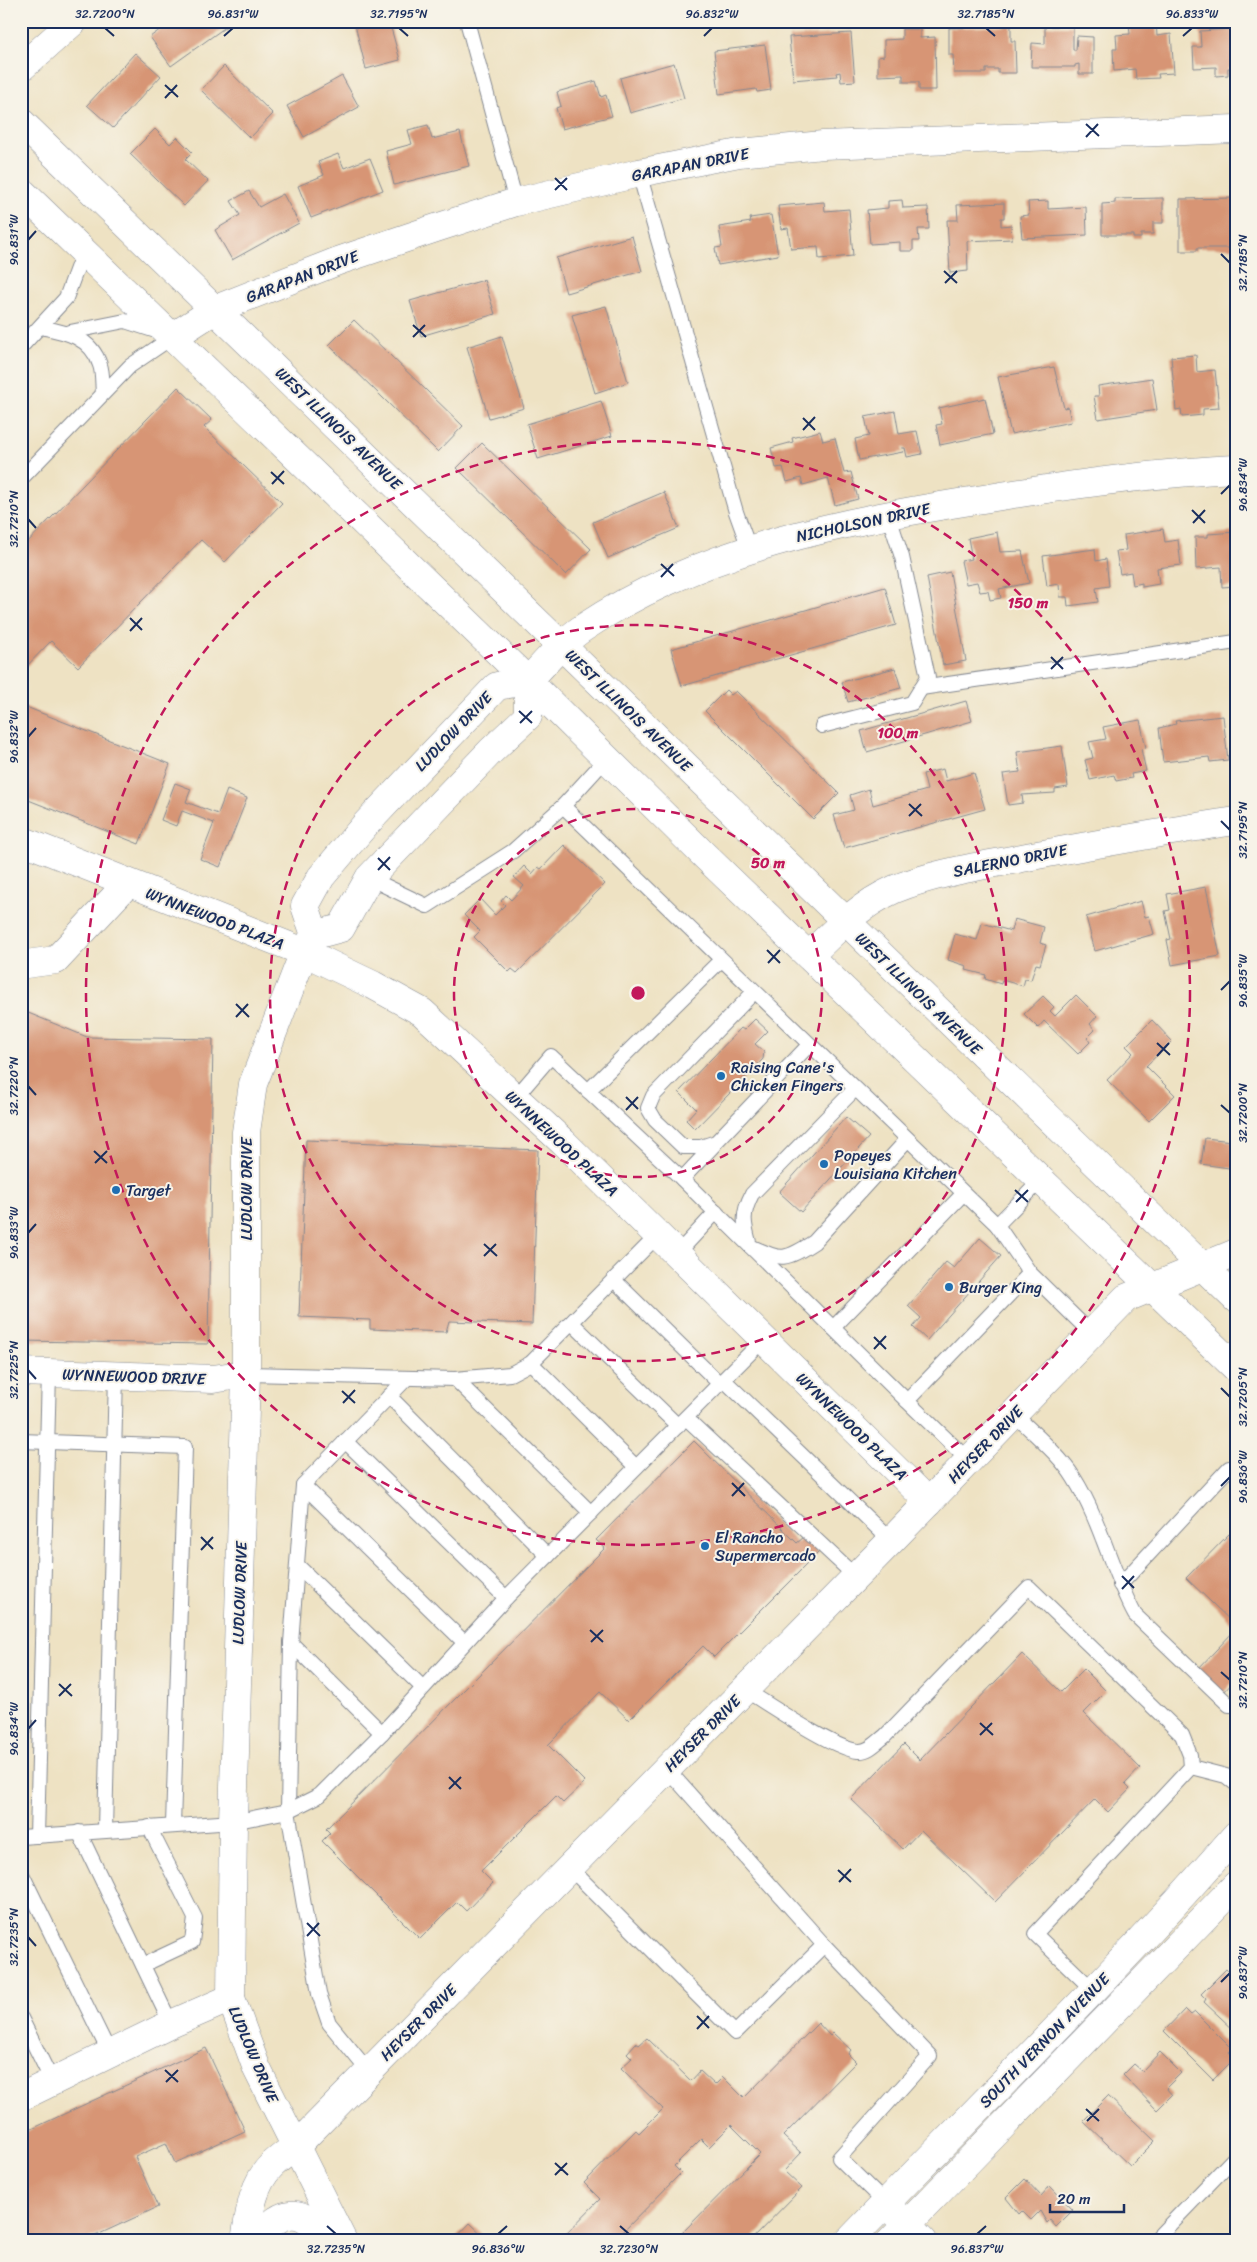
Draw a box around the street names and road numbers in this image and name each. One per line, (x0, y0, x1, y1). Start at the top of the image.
street label: GARAPAN DRIVE (629, 139, 752, 190)
street label: GARAPAN DRIVE (241, 241, 364, 311)
street label: WEST ILLINOIS AVENUE (268, 360, 410, 498)
street label: NICHOLSON DRIVE (793, 494, 934, 551)
street label: WEST ILLINOIS AVENUE (558, 642, 700, 780)
street label: LUDLOW DRIVE (407, 683, 500, 779)
street label: SALERNO DRIVE (950, 835, 1071, 886)
street label: WYNNEWOOD PLAZA (141, 879, 288, 958)
street label: WEST ILLINOIS AVENUE (848, 925, 990, 1063)
street label: WYNNEWOOD PLAZA (498, 1083, 625, 1204)
street label: LUDLOW DRIVE (232, 1136, 261, 1241)
street label: WYNNEWOOD DRIVE (62, 1360, 207, 1394)
street label: WYNNEWOOD PLAZA (789, 1365, 914, 1488)
street label: HEYSER DRIVE (940, 1397, 1031, 1491)
street label: LUDLOW DRIVE (223, 1540, 256, 1645)
street label: HEYSER DRIVE (657, 1687, 749, 1779)
street label: SOUTH VERNON AVENUE (972, 1965, 1118, 2115)
street label: HEYSER DRIVE (373, 1976, 465, 2068)
street label: LUDLOW DRIVE (220, 2001, 287, 2108)

